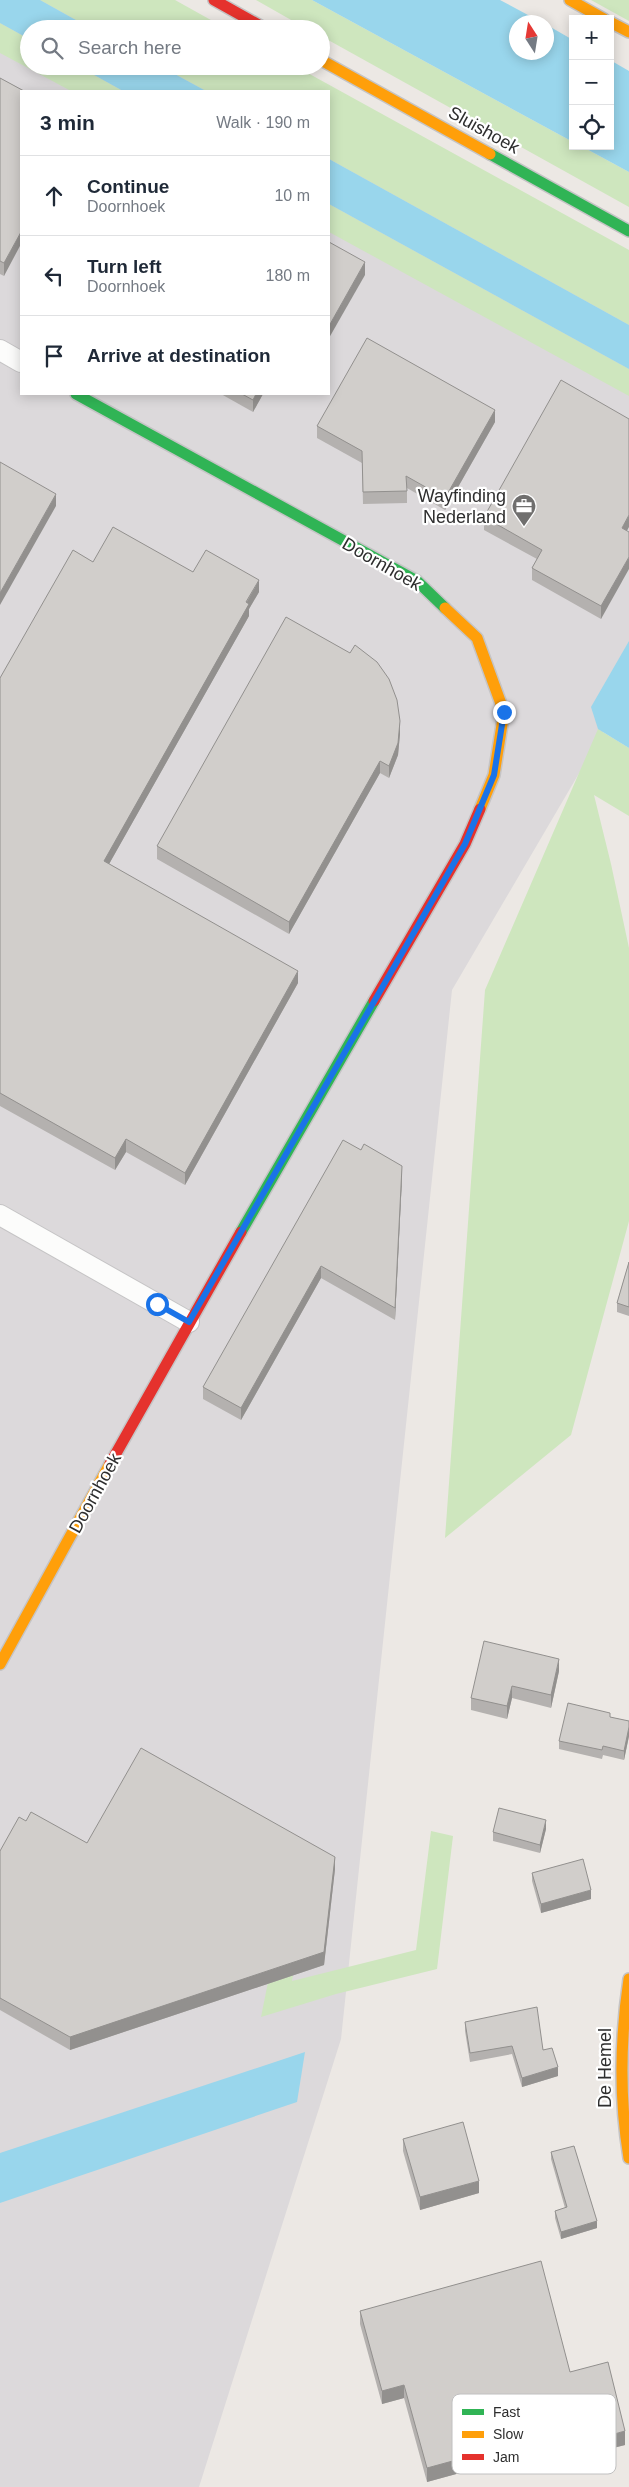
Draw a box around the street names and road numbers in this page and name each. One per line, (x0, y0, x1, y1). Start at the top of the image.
street label: Sluishoek (445, 102, 524, 158)
street label: Doornhoek (339, 533, 426, 595)
street label: Doornhoek (65, 1449, 126, 1536)
street label: De Hemel (595, 2028, 615, 2108)

